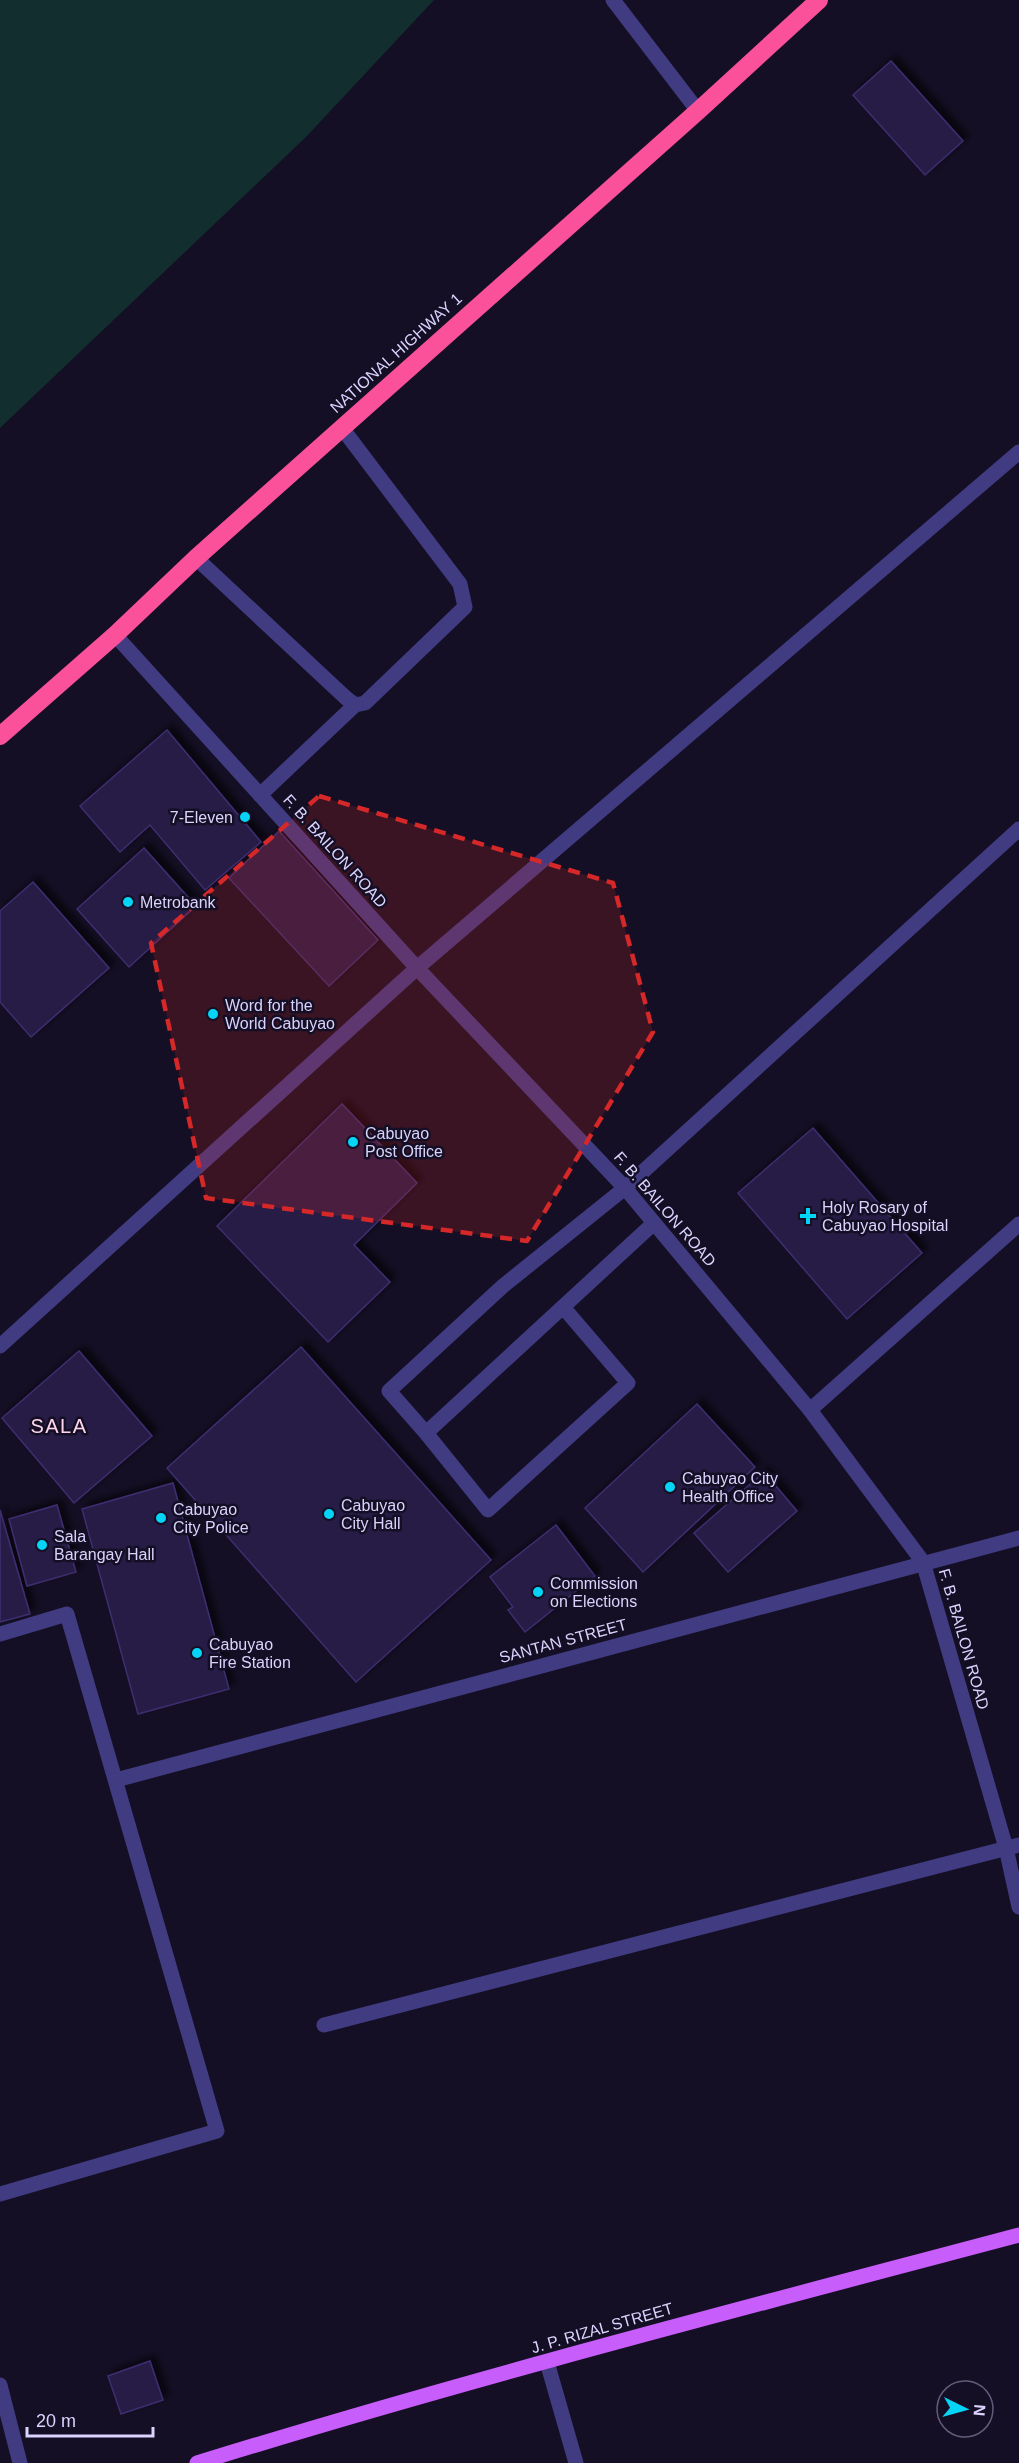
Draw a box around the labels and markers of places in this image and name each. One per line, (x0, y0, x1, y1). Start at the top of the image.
place label: 7-Eleven (170, 809, 233, 826)
marker: 7-Eleven (238, 810, 252, 824)
place label: Metrobank (140, 894, 217, 911)
marker: Metrobank (121, 895, 135, 909)
place label: Word for the World Cabuyao (225, 997, 335, 1032)
marker: Word for the World Cabuyao (206, 1007, 220, 1021)
place label: Cabuyao Post Office (365, 1125, 443, 1160)
marker: Cabuyao Post Office (346, 1135, 360, 1149)
place label: Holy Rosary of Cabuyao Hospital (822, 1199, 948, 1234)
marker: Holy Rosary of Cabuyao Hospital (799, 1207, 817, 1225)
place label: Cabuyao City Health Office (682, 1470, 778, 1505)
marker: Cabuyao City Health Office (663, 1480, 677, 1494)
place label: Cabuyao City Hall (341, 1497, 405, 1532)
place label: Cabuyao City Police (173, 1501, 249, 1536)
marker: Cabuyao City Hall (322, 1507, 336, 1521)
marker: Cabuyao City Police (154, 1511, 168, 1525)
place label: Sala Barangay Hall (54, 1528, 155, 1563)
marker: Sala Barangay Hall (35, 1538, 49, 1552)
place label: Commission on Elections (550, 1575, 638, 1610)
marker: Commission on Elections (531, 1585, 545, 1599)
place label: Cabuyao Fire Station (209, 1636, 291, 1671)
marker: Cabuyao Fire Station (190, 1646, 204, 1660)

